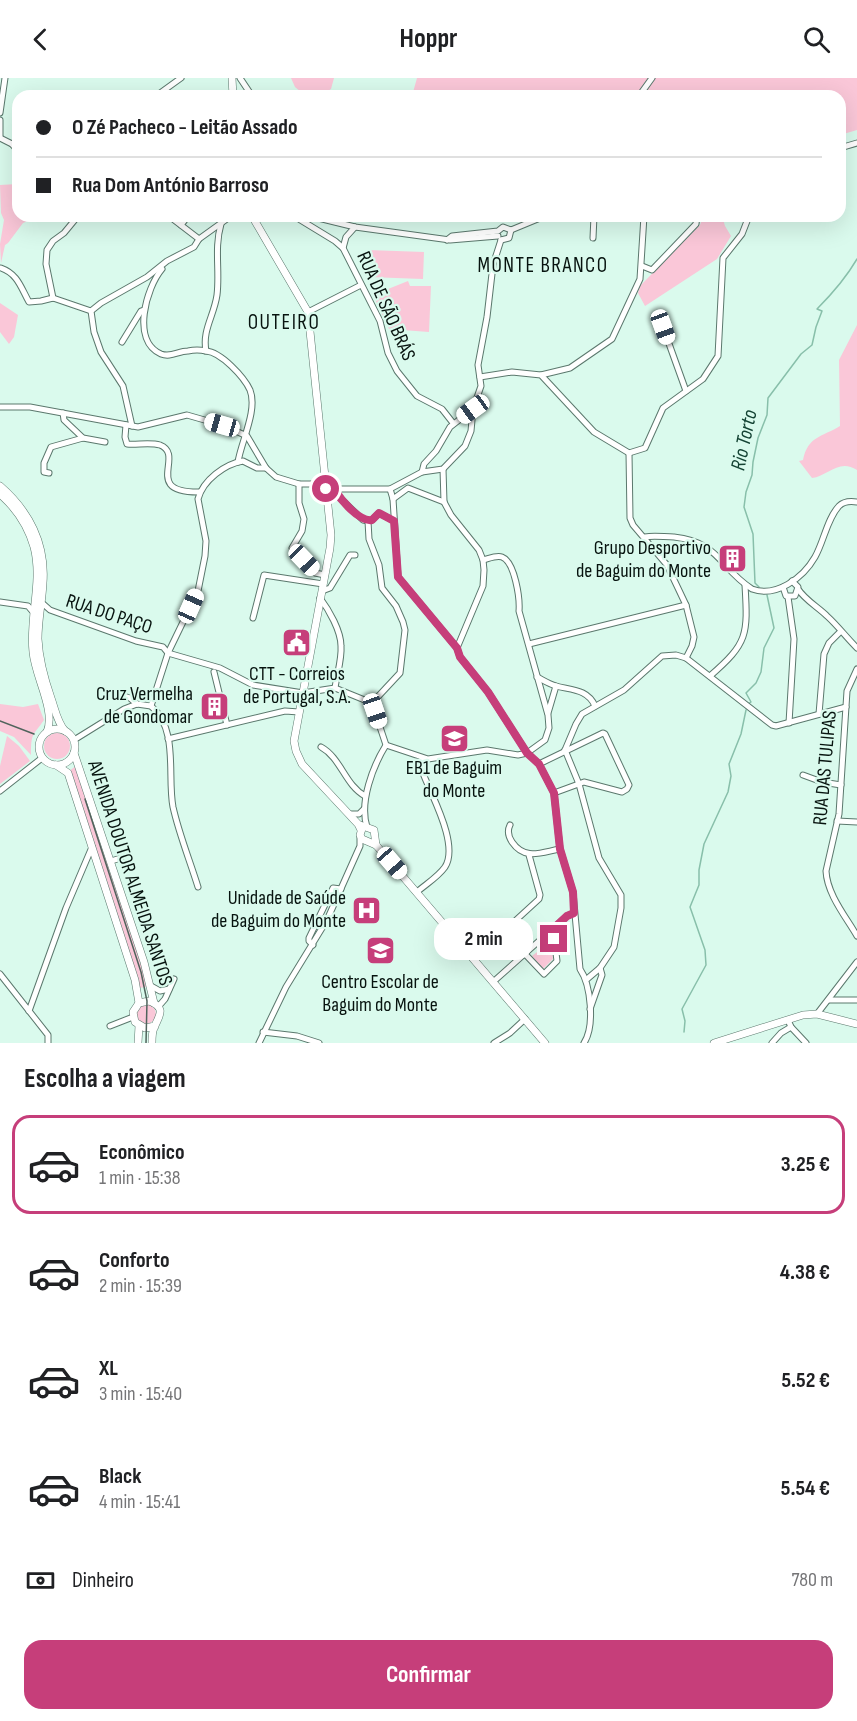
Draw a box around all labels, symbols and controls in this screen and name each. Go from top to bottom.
icon: back [24,23,57,56]
text: Hoppr [400,23,457,55]
icon: search [800,23,833,56]
text: O Zé Pacheco - Leitão Assado [72,114,298,141]
text: Rua Dom António Barroso [72,172,269,199]
street label: RUA DE SÃO BRÁS [351,248,421,364]
district label: MONTE BRANCO [477,253,609,278]
car [648,307,678,347]
district label: OUTEIRO [248,310,320,335]
car [453,391,493,427]
water label: Rio Torto [725,407,763,473]
car [202,411,242,439]
route start [312,475,339,502]
place label: Grupo Desportivo de Baguim do Monte [576,536,711,583]
car [285,541,323,579]
building icon: Grupo Desportivo de Baguim do Monte [716,543,748,575]
car [175,586,207,626]
street label: RUA DO PAÇO [63,589,155,639]
public building icon: CTT - Correios de Portugal, S.A. [281,627,313,659]
place label: CTT - Correios de Portugal, S.A. [243,662,351,709]
place label: Cruz Vermelha de Gondomar [96,682,193,729]
building icon: Cruz Vermelha de Gondomar [198,690,230,722]
car [361,691,389,731]
street label: RUA DAS TULIPAS [808,710,842,826]
school or university icon: EB1 de Baguim do Monte [438,722,470,754]
street label: AVENIDA DOUTOR ALMEIDA SANTOS [82,756,178,989]
place label: EB1 de Baguim do Monte [406,756,502,803]
car [373,844,411,882]
place label: Unidade de Saúde de Baguim do Monte [211,886,346,933]
hospital icon: Unidade de Saúde de Baguim do Monte [351,894,383,926]
callout: 2 min [434,918,533,960]
route end [540,925,567,952]
text: 2 min [464,927,503,951]
school or university icon: Centro Escolar de Baguim do Monte [364,935,396,967]
place label: Centro Escolar de Baguim do Monte [321,970,439,1017]
text: Escolha a viagem [24,1063,186,1095]
icon: car [27,1138,81,1192]
text: Econômico [99,1139,185,1166]
text: 3.25 € [781,1151,830,1178]
text: 1 min · 15:38 [99,1166,181,1190]
icon: car [27,1246,81,1300]
text: Conforto [99,1247,170,1274]
text: 4.38 € [780,1259,830,1286]
text: 2 min · 15:39 [99,1274,182,1298]
icon: car [27,1354,81,1408]
text: XL [99,1355,118,1382]
text: 5.52 € [781,1367,830,1394]
text: 3 min · 15:40 [99,1382,182,1406]
icon: car [27,1462,81,1516]
text: Black [99,1463,141,1490]
text: 5.54 € [781,1475,830,1502]
text: 4 min · 15:41 [99,1490,180,1514]
icon: cash [24,1564,57,1597]
text: Dinheiro [72,1567,134,1594]
text: 780 m [791,1568,833,1592]
button: Confirmar [24,1640,833,1709]

